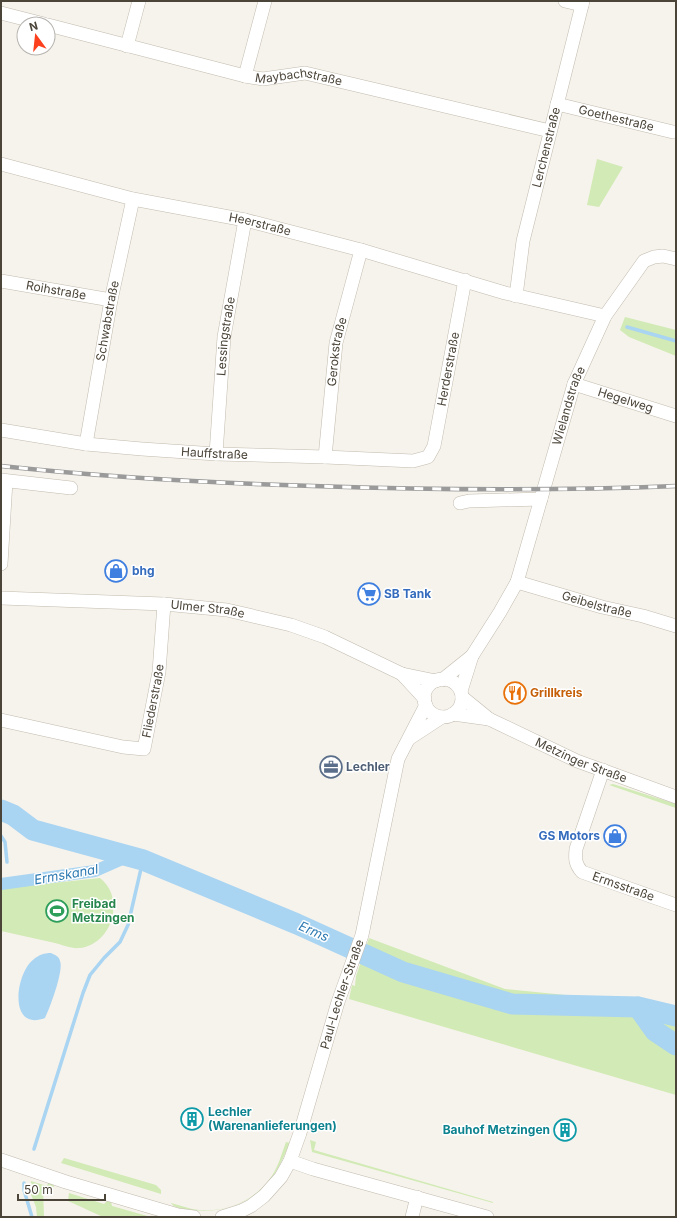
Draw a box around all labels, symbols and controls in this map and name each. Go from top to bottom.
north arrow [16,16,56,56]
text: N [28,18,39,34]
street label: Maybachstraße [254,65,344,89]
street label: Goethestraße [577,101,656,134]
street label: Lerchenstraße [529,106,563,189]
street label: Heerstraße [228,209,293,239]
street label: Roihstraße [25,277,87,303]
street label: Schwabstraße [93,279,122,362]
street label: Lessingstraße [213,296,238,377]
street label: Gerokstraße [324,315,350,387]
street label: Herderstraße [434,331,462,407]
street label: Wielandstraße [549,364,588,447]
street label: Hegelweg [596,384,655,415]
street label: Hauffstraße [181,444,248,462]
shop icon: bhg [103,558,129,584]
place label: bhg [132,563,155,578]
supermarket icon: SB Tank [356,581,382,607]
place label: SB Tank [384,586,431,601]
street label: Geibelstraße [560,588,633,620]
street label: Ulmer Straße [170,597,246,621]
street label: Fliederstraße [138,664,167,739]
restaurant icon: Grillkreis [502,680,528,706]
place label: Grillkreis [530,685,583,700]
street label: Metzinger Straße [533,734,629,786]
office icon: Lechler [318,754,344,780]
place label: Lechler [346,759,390,774]
shop icon: GS Motors [602,823,628,849]
place label: GS Motors [539,828,600,843]
water label: Ermskanal [33,860,100,888]
street label: Ermsstraße [590,868,657,904]
place label: Freibad Metzingen [72,896,135,925]
sports icon: Freibad Metzingen [44,898,70,924]
water label: Erms [297,917,332,945]
street label: Paul-Lechler-Straße [317,937,367,1051]
place label: Lechler (Warenanlieferungen) [208,1104,337,1133]
building icon: Lechler (Warenanlieferungen) [179,1106,205,1132]
building icon: Bauhof Metzingen [552,1117,578,1143]
place label: Bauhof Metzingen [443,1122,550,1137]
scale bar [18,1176,105,1202]
text: 50 m [24,1182,53,1197]

